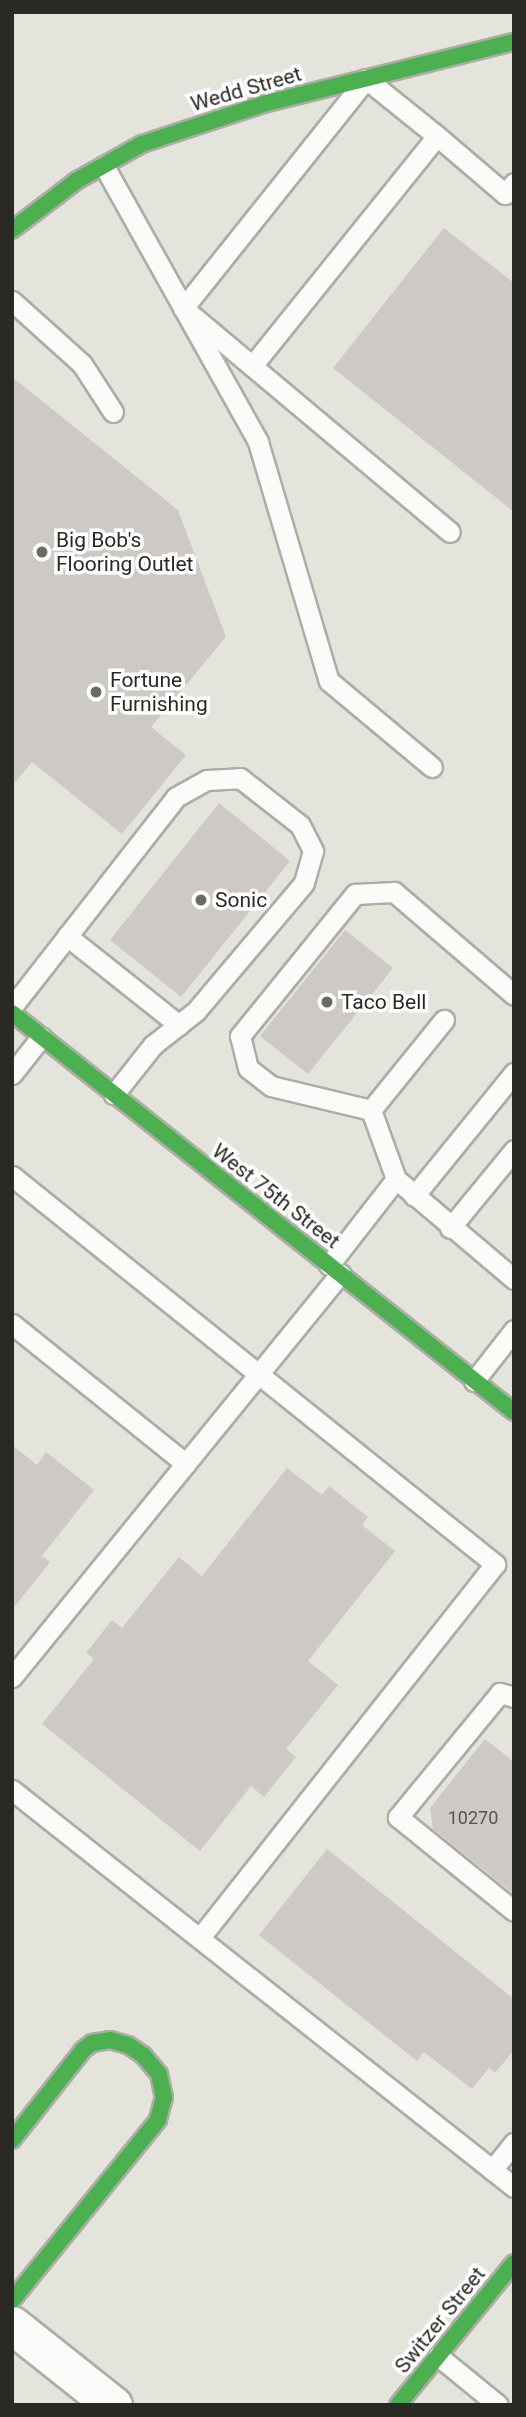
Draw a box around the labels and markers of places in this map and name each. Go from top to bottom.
place label: Big Bob's Flooring Outlet [56,527,193,577]
marker: Big Bob's Flooring Outlet [34,544,50,560]
place label: Fortune Furnishing [110,667,208,717]
marker: Fortune Furnishing [88,684,104,700]
place label: Sonic [215,887,267,913]
marker: Sonic [193,892,209,908]
place label: Taco Bell [341,989,426,1015]
marker: Taco Bell [319,994,335,1010]

